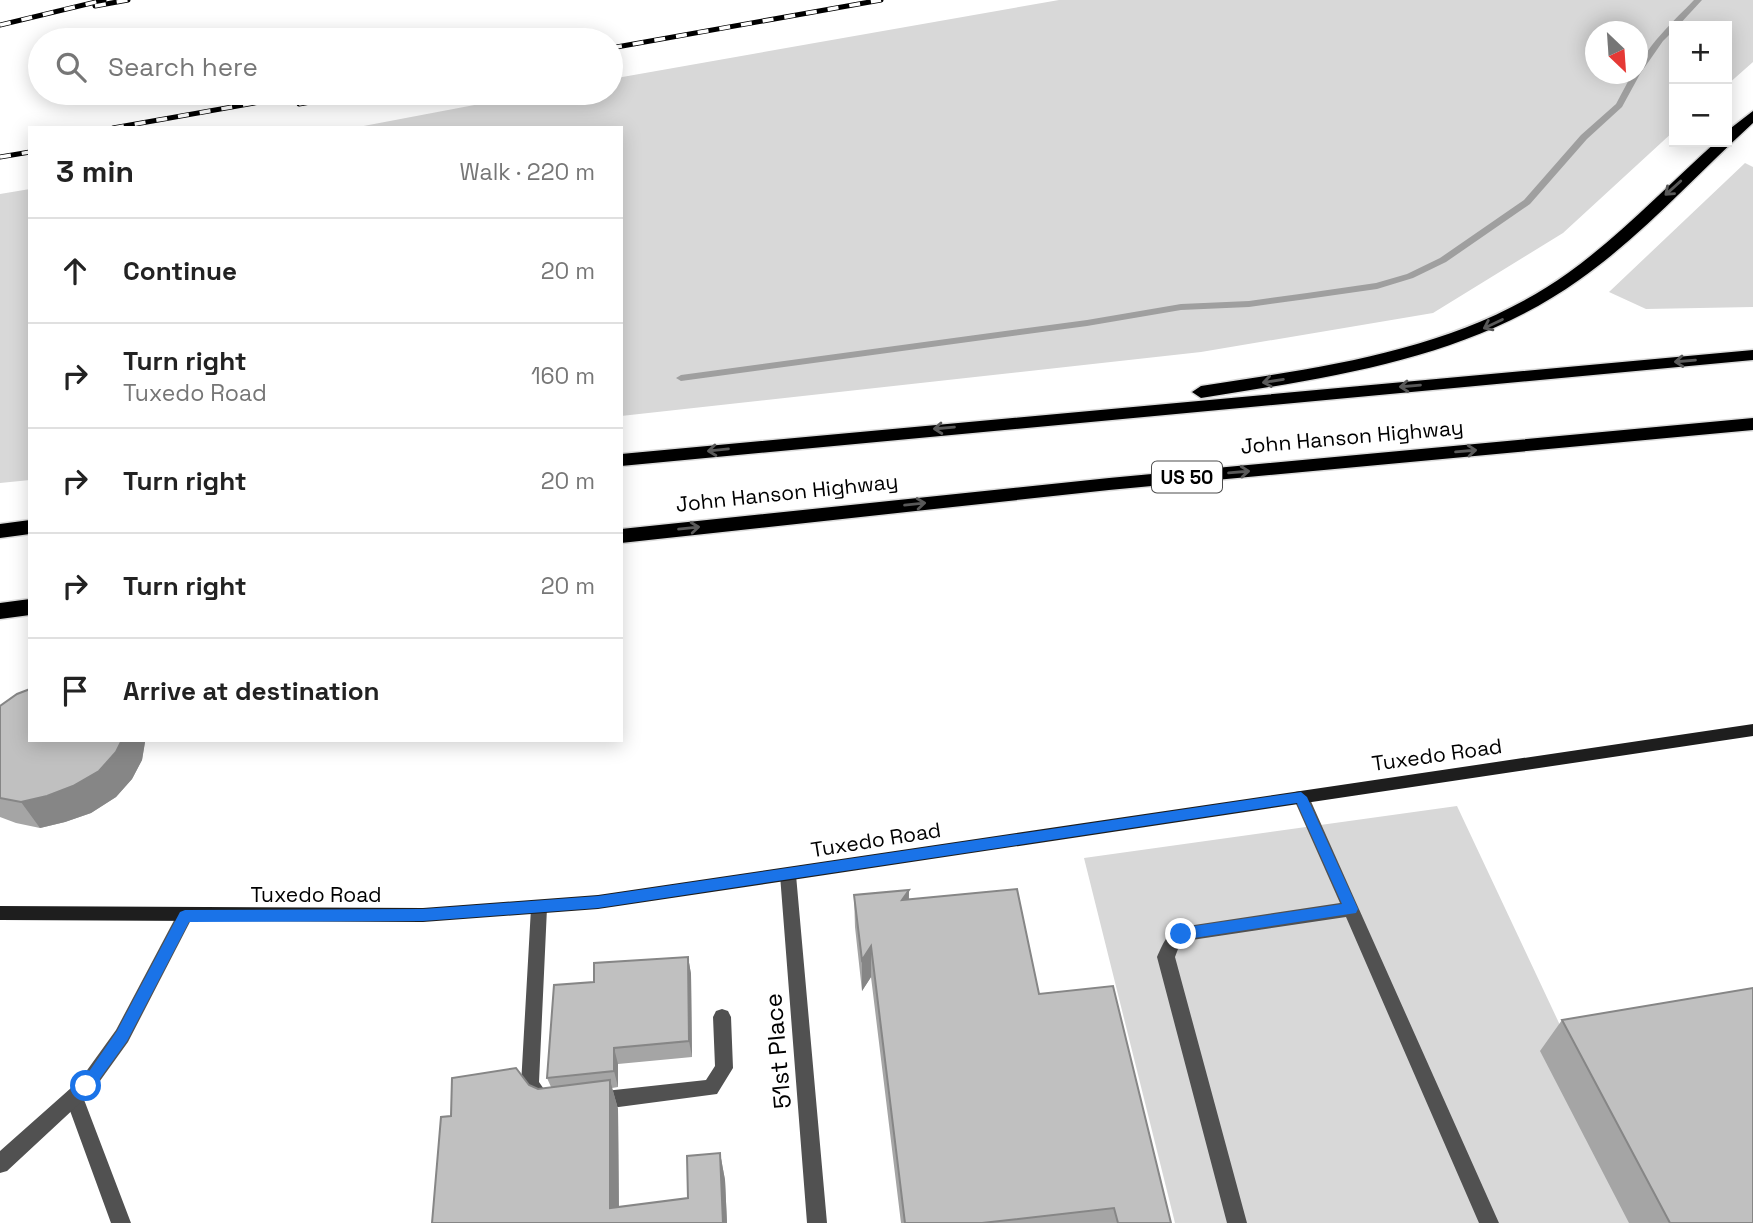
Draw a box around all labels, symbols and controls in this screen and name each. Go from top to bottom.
north arrow [1585,21,1648,84]
map controls [1669,21,1732,147]
button: + [1669,21,1732,84]
search box [28,28,623,105]
icon: search [52,48,90,86]
text: Search here [108,50,258,84]
button: − [1669,84,1732,147]
text: 3 min [56,152,134,191]
text: Walk · 220 m [460,157,595,187]
one-way arrow [1665,179,1682,196]
icon: ahead [56,252,94,290]
text: Continue [123,254,237,288]
text: 20 m [541,256,595,286]
one-way arrow [1483,318,1504,331]
text: Turn right [123,344,247,378]
one-way arrow [1674,355,1697,368]
icon: right [56,357,94,395]
text: 160 m [531,361,595,391]
one-way arrow [1262,374,1285,387]
text: Tuxedo Road [123,378,267,408]
one-way arrow [1399,380,1421,393]
street label: John Hanson Highway [1239,413,1464,460]
one-way arrow [933,422,956,435]
one-way arrow [707,444,729,457]
one-way arrow [1454,444,1477,457]
icon: right [56,462,94,500]
road number: US 50 [1152,462,1222,492]
text: Turn right [123,464,247,498]
one-way arrow [1227,465,1250,478]
text: 20 m [541,466,595,496]
street label: John Hanson Highway [674,467,900,518]
one-way arrow [904,497,926,510]
one-way arrow [677,521,700,534]
icon: right [56,567,94,605]
text: Turn right [123,569,247,603]
text: 20 m [541,571,595,601]
icon: arrive [56,672,94,710]
text: Arrive at destination [123,674,380,708]
street label: Tuxedo Road [1370,732,1504,777]
street label: Tuxedo Road [809,816,943,863]
street label: Tuxedo Road [250,881,382,908]
route end [1165,918,1196,949]
street label: 51st Place [757,992,798,1110]
route start [70,1070,101,1101]

